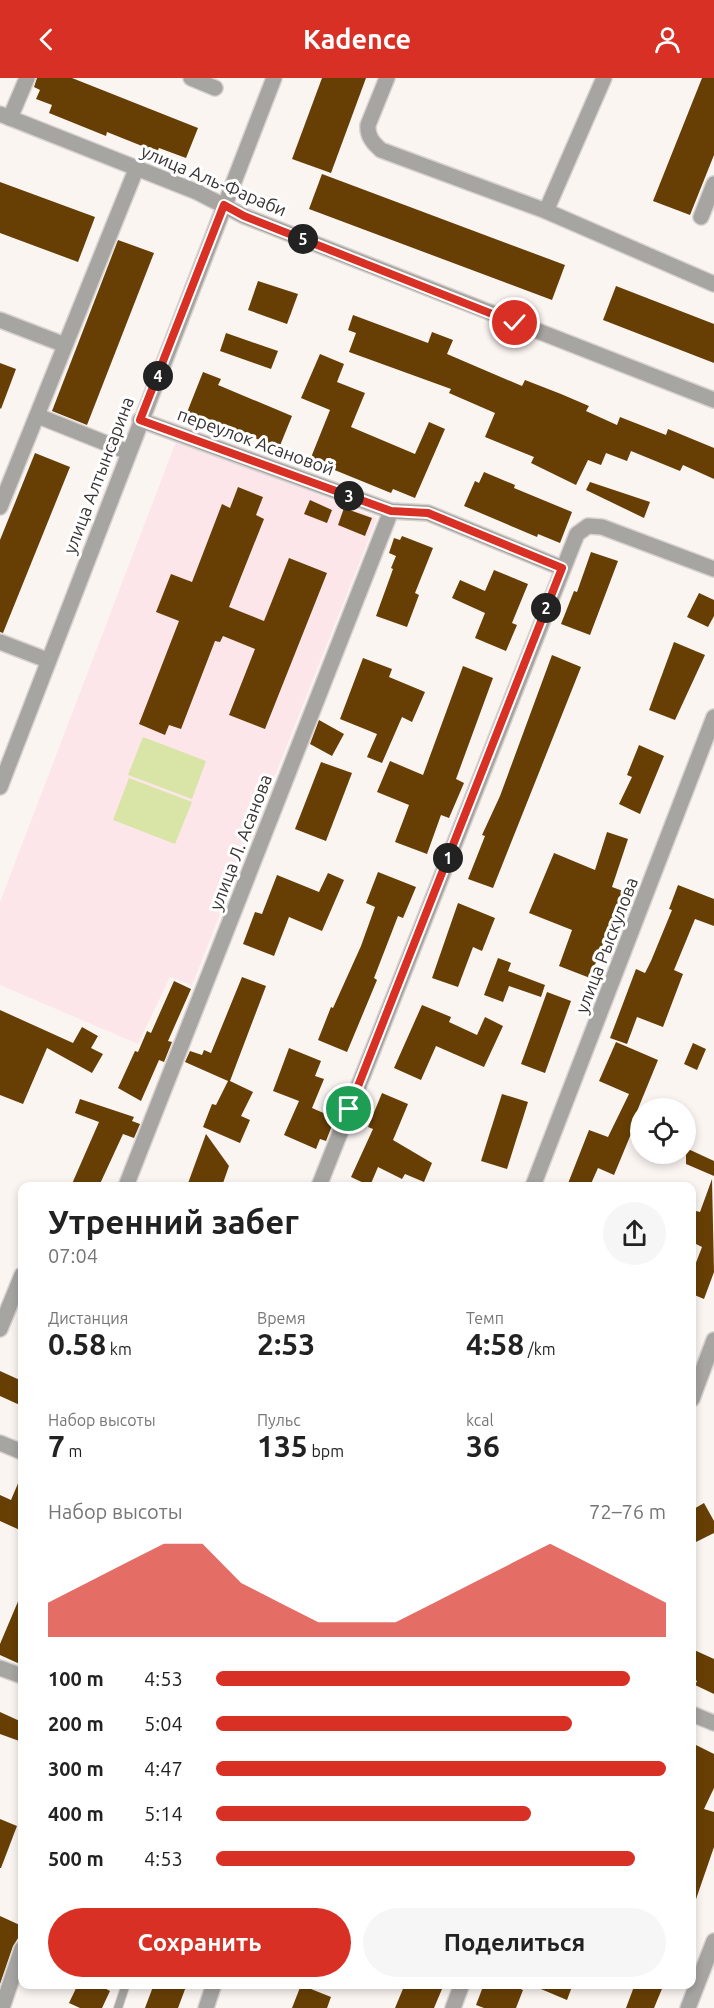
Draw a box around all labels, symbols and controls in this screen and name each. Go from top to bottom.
icon: back [30,23,63,56]
icon: person [651,23,684,56]
text: Kadence [303,24,411,54]
street label: улица Аль-Фараби [138,140,290,220]
pin: 5 [288,224,318,254]
text: 5 [298,230,308,248]
pin [489,297,540,348]
icon: check [498,306,531,339]
pin: 4 [143,361,173,391]
text: 4 [153,367,163,385]
street label: улица Алтынсарина [59,394,137,556]
street label: переулок Асановой [175,403,337,479]
pin: 3 [334,481,364,511]
text: 3 [344,487,354,505]
pin: 2 [531,593,561,623]
text: 2 [541,599,551,617]
street label: улица Л. Асанова [205,771,275,913]
pin: 1 [433,843,463,873]
text: 1 [443,849,453,867]
street label: улица Рыскулова [571,874,641,1016]
pin [323,1083,374,1134]
icon: arrive [332,1092,365,1125]
map controls [630,1098,696,1164]
button: locate [630,1098,696,1164]
button: share [603,1202,666,1265]
text: Утренний забег [48,1203,299,1240]
text: 07:04 [48,1244,98,1267]
text: Дистанция [48,1309,128,1327]
text: Время [257,1309,306,1327]
text: Темп [466,1309,504,1327]
text: 0.58 [48,1327,106,1361]
text: 2:53 [257,1327,315,1361]
text: 4:58 [466,1327,524,1361]
text: km [106,1340,132,1358]
text: /km [524,1340,556,1358]
text: Набор высоты [48,1411,156,1429]
text: Пульс [257,1411,301,1429]
text: kcal [466,1411,494,1429]
text: 7 [48,1429,65,1463]
text: 135 [257,1429,308,1463]
text: 36 [466,1429,500,1463]
text: m [65,1442,82,1460]
text: bpm [308,1442,344,1460]
text: Набор высоты [48,1500,183,1523]
text: 72–76 m [589,1500,666,1523]
text: 100 m [48,1667,104,1690]
text: 4:53 [144,1667,183,1690]
text: 200 m [48,1712,104,1735]
text: 5:04 [144,1712,183,1735]
text: 300 m [48,1757,104,1780]
text: 4:47 [144,1757,183,1780]
text: 400 m [48,1802,104,1825]
text: 5:14 [144,1802,183,1825]
text: 500 m [48,1847,104,1870]
text: 4:53 [144,1847,183,1870]
button: Сохранить [48,1908,351,1977]
button: Поделиться [363,1908,666,1977]

